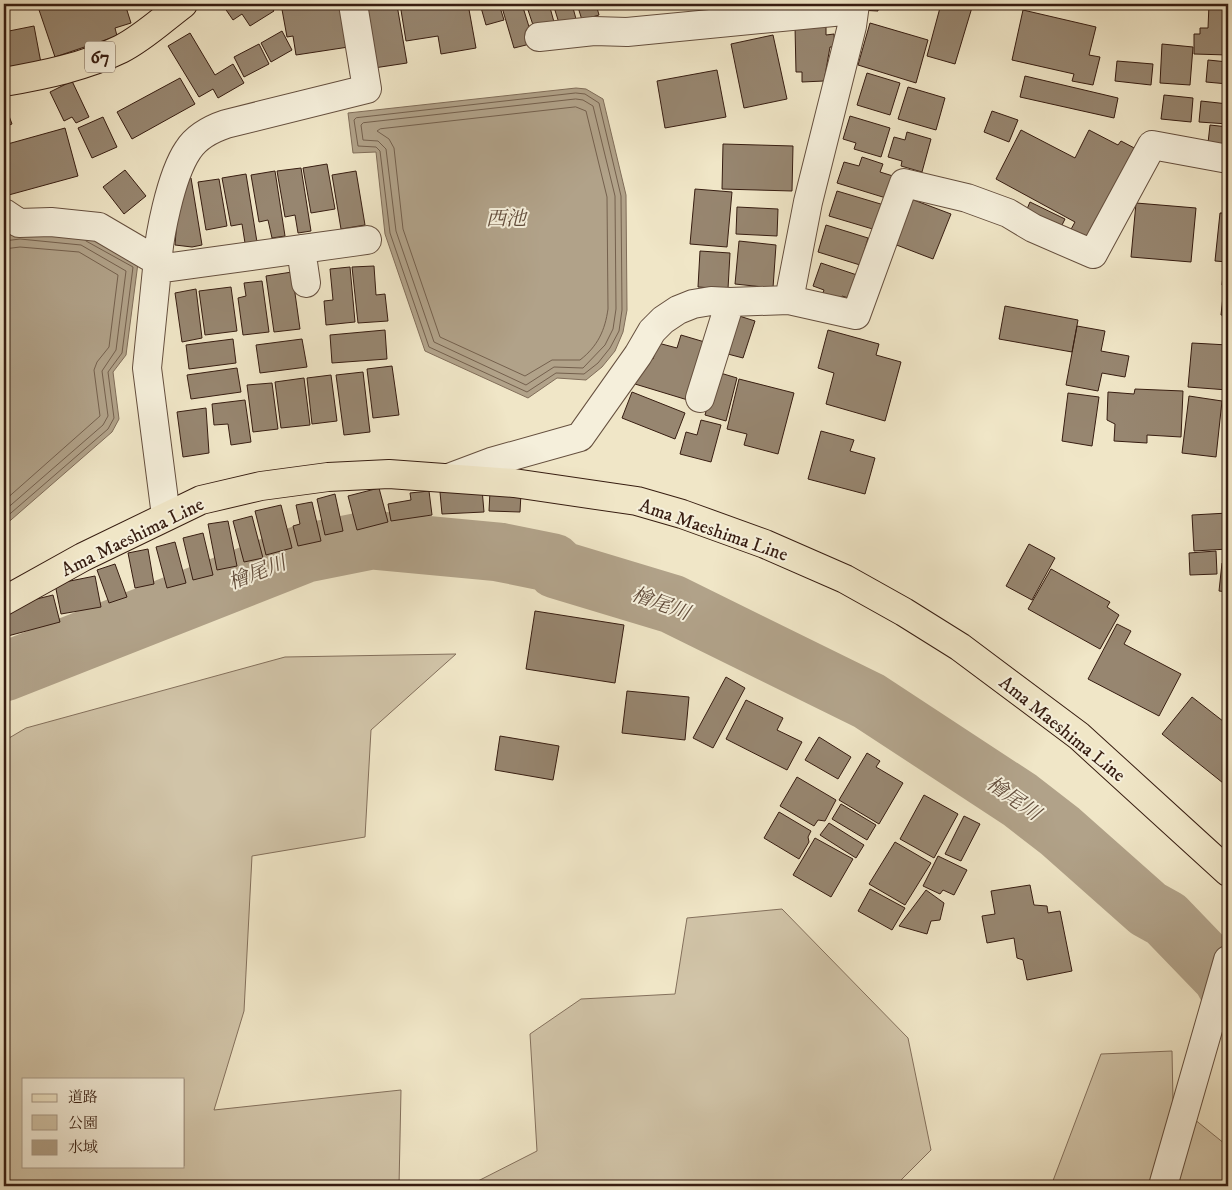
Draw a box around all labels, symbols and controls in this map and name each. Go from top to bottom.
road number: 67 [85,42,115,72]
water label: 西池 [486,207,528,232]
street label: Ama Maeshima Line [58,493,208,582]
street label: Ama Maeshima Line [636,494,791,567]
water label: 檜尾川 [225,550,292,596]
water label: 檜尾川 [628,582,695,627]
street label: Ama Maeshima Line [994,671,1130,787]
water label: 檜尾川 [981,772,1047,828]
legend [22,1078,185,1168]
text: 道路 [68,1088,98,1107]
text: 公園 [68,1114,98,1133]
text: 水域 [68,1138,98,1157]

